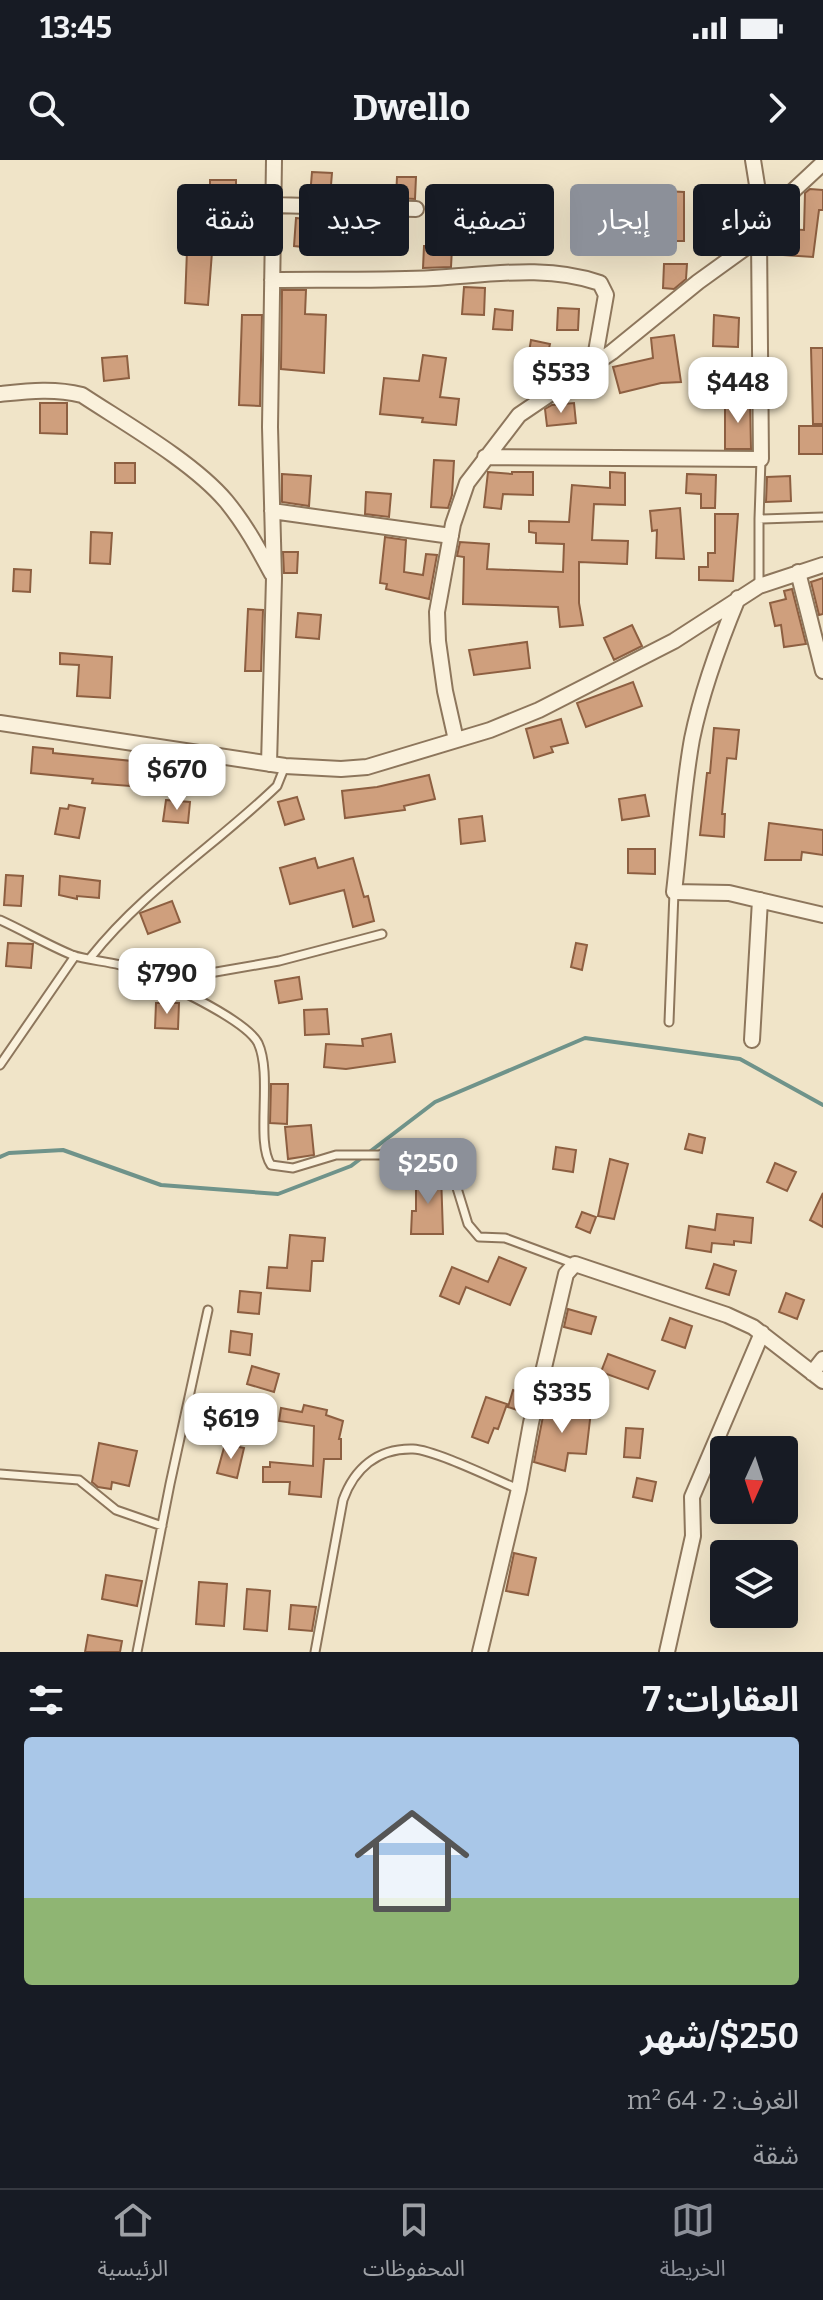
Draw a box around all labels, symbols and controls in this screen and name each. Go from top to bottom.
text: 13:45 [40,10,112,46]
icon: search [24,86,68,130]
text: Dwello [353,86,470,130]
icon: forward [755,86,799,130]
chip: شقة [177,184,283,256]
chip: جديد [299,184,409,256]
chip: تصفية [425,184,554,256]
chip: إيجار [570,184,677,256]
chip: شراء [693,184,800,256]
pin: $533 [514,347,608,415]
text: $533 [532,357,590,388]
pin: $448 [691,357,785,425]
text: $448 [706,367,770,398]
pin: $670 [130,744,224,812]
text: $670 [147,754,207,785]
pin: $790 [120,948,214,1016]
text: $790 [136,958,198,989]
pin: $250 [381,1138,475,1206]
text: $250 [397,1148,459,1179]
pin: $335 [515,1367,609,1435]
text: $335 [532,1377,592,1408]
pin: $619 [184,1393,278,1461]
text: $619 [202,1403,260,1434]
north arrow [710,1436,798,1524]
map controls [710,1436,798,1628]
button: layers [710,1540,798,1628]
icon: filters [24,1678,68,1722]
text: العقارات: 7 [643,1679,799,1720]
icon: home [340,1789,484,1933]
text: $250/شهر [640,2016,799,2057]
text: الغرف: 2 · 64 m² [627,2085,799,2116]
text: شقة [753,2140,799,2171]
tab: الرئيسية [97,2198,168,2292]
tab: المحفوظات [363,2198,465,2292]
tab: الخريطة [660,2198,726,2292]

